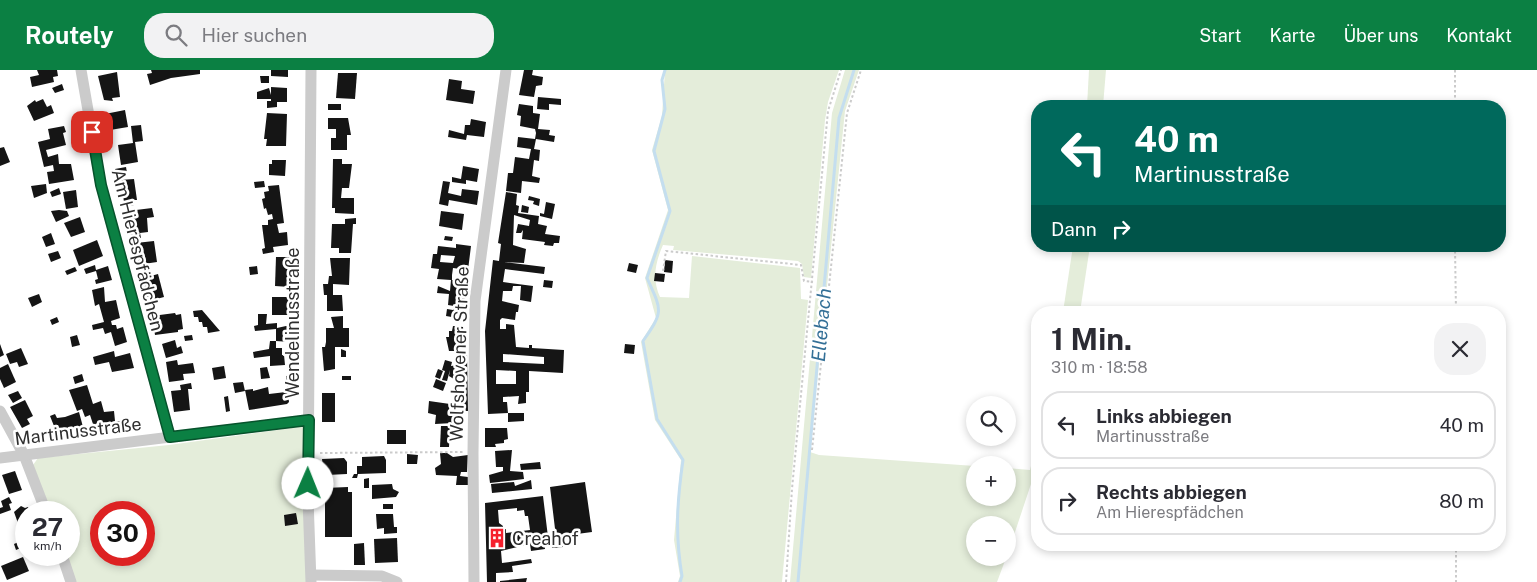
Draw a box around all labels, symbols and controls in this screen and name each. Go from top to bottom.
search box [144,13,494,58]
text: Routely [25,21,114,49]
icon: search [162,21,190,49]
text: Hier suchen [202,24,307,46]
text: Start [1199,25,1242,46]
text: Karte [1270,25,1315,46]
text: Über uns [1343,25,1418,46]
text: Kontakt [1446,25,1512,46]
pin [71,111,113,153]
icon: arrive [78,118,106,146]
text: 40 m [1134,119,1219,160]
icon: left [1051,120,1116,185]
text: Martinusstraße [1134,161,1290,187]
street label: Am Hierespfädchen [108,167,168,333]
icon: right [1107,215,1135,243]
text: Dann [1051,218,1097,240]
street label: Wendelinusstraße [282,247,303,399]
street label: Wolfshovener Straße [445,266,473,442]
water label: Ellebach [807,287,835,363]
text: 1 Min. [1051,321,1132,357]
button: close [1434,323,1486,375]
text: 310 m · 18:58 [1051,358,1148,377]
map controls [966,396,1016,566]
button: search [966,396,1016,446]
text: Links abbiegen [1096,405,1232,427]
icon: left [1053,411,1081,439]
street label: Martinusstraße [13,413,143,449]
text: 40 m [1439,414,1484,436]
text: Martinusstraße [1096,427,1209,446]
button: + [966,456,1016,506]
position arrow [281,457,333,509]
text: Rechts abbiegen [1096,481,1247,503]
icon: right [1053,487,1081,515]
text: 80 m [1439,490,1484,512]
speed limit sign: 30 [90,501,155,566]
text: Am Hierespfädchen [1096,503,1244,522]
text: 27 [32,512,63,542]
button: − [966,516,1016,566]
building icon: Creahof [486,527,508,549]
place label: Creahof [512,528,579,549]
text: km/h [33,539,62,553]

